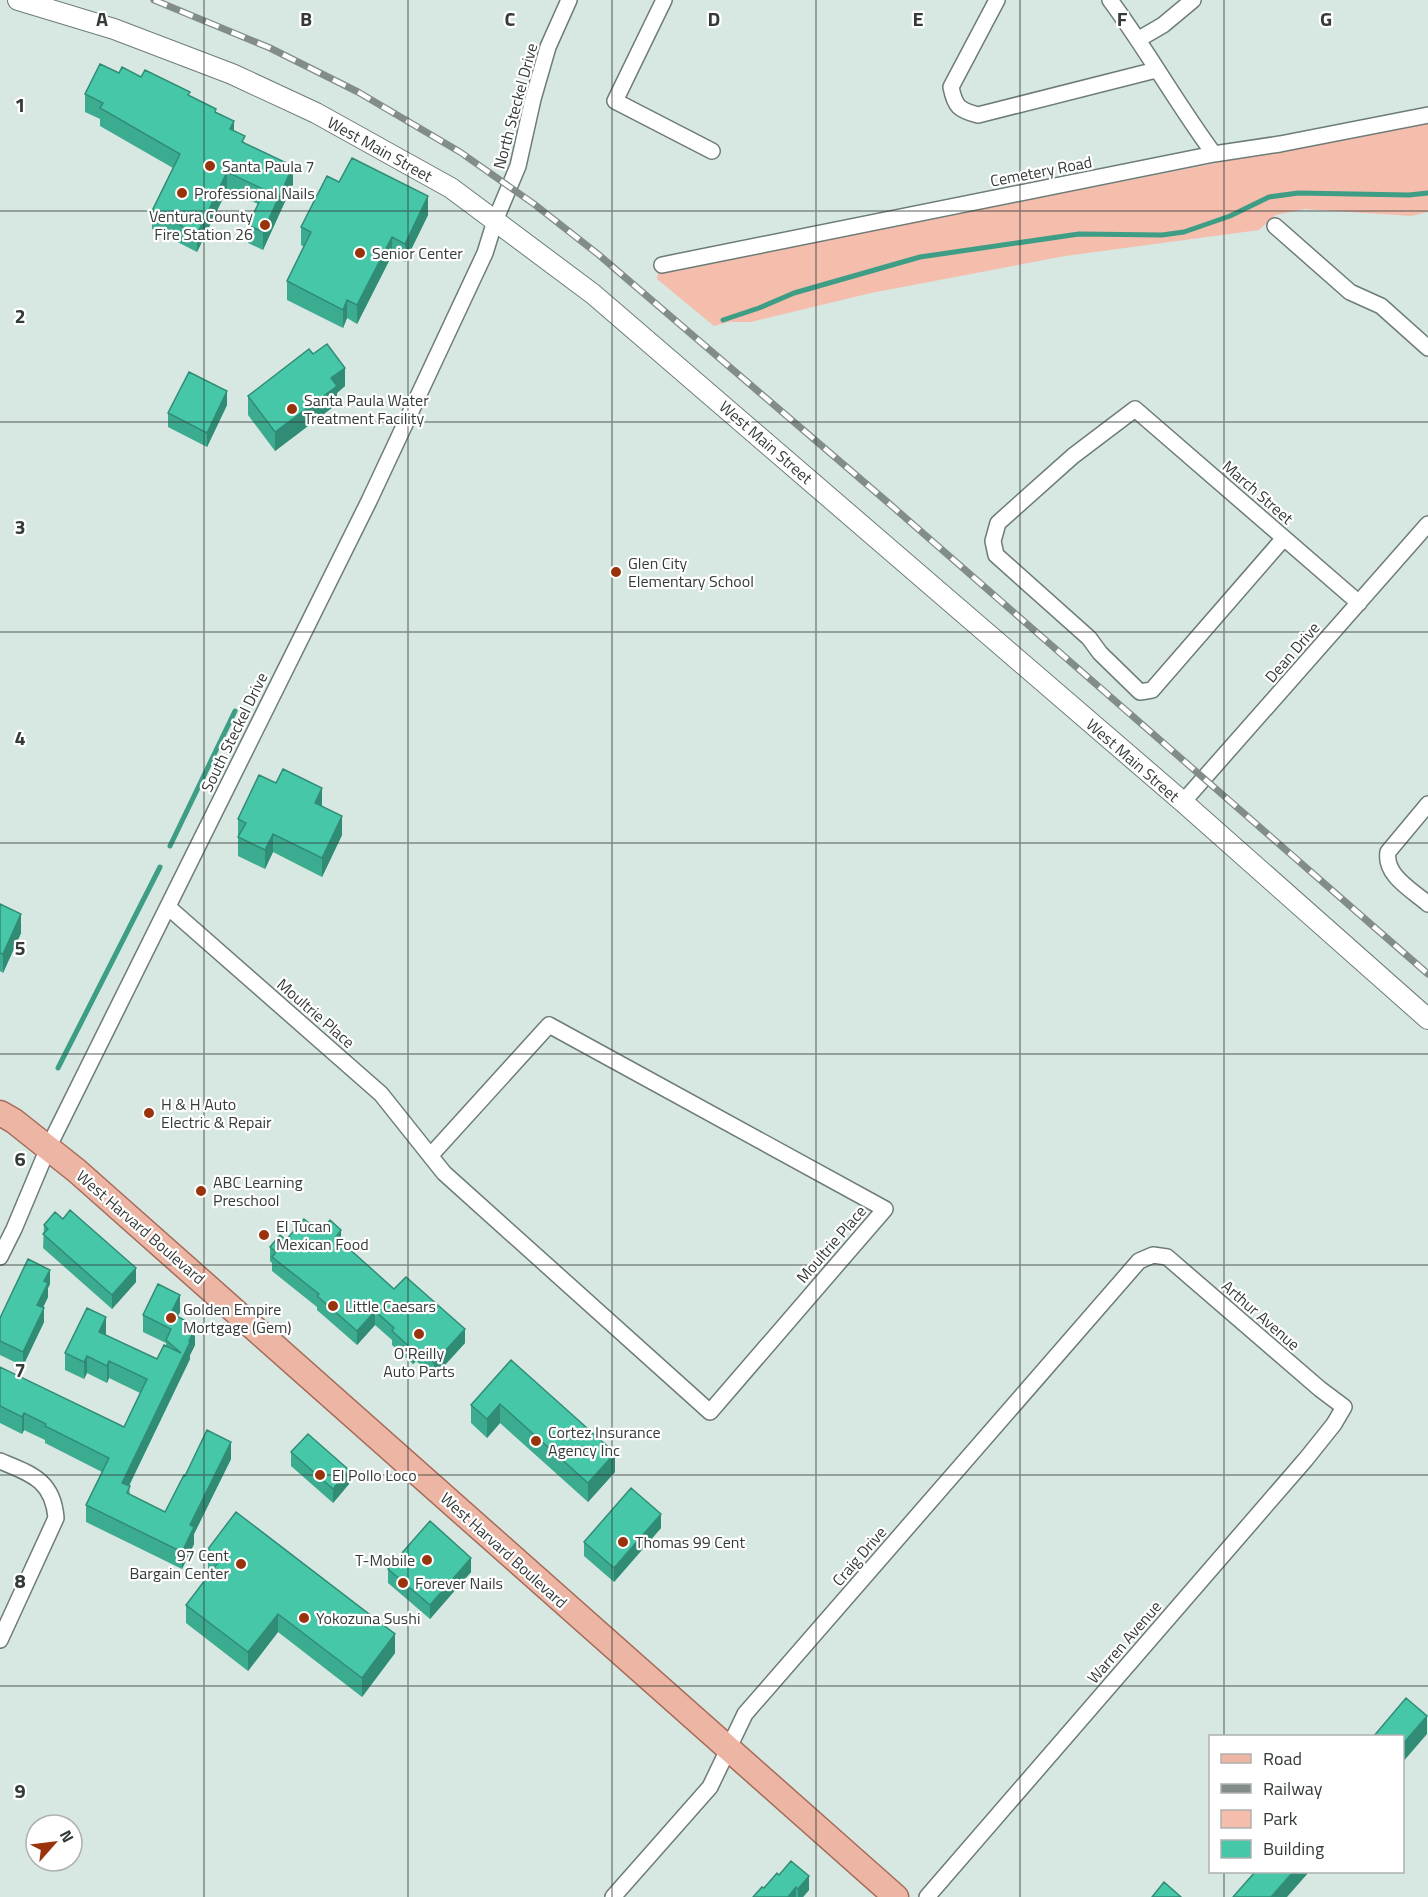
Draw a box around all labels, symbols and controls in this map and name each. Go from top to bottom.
text: A [96,3,108,34]
text: B [300,3,312,34]
text: C [505,3,516,34]
text: D [708,3,720,34]
text: E [912,3,924,34]
text: F [1117,3,1128,34]
text: G [1320,3,1332,34]
street label: North Steckel Drive [487,40,543,172]
text: 1 [14,89,26,120]
street label: West Main Street [323,110,437,188]
street label: Cemetery Road [988,149,1094,193]
place label: Santa Paula 7 [222,154,315,178]
marker: Santa Paula 7 [203,159,217,173]
place label: Professional Nails [194,181,315,205]
marker: Professional Nails [175,186,189,200]
place label: Ventura County Fire Station 26 [149,204,253,246]
marker: Ventura County Fire Station 26 [258,218,272,232]
place label: Senior Center [372,241,463,265]
marker: Senior Center [353,246,367,260]
text: 2 [14,300,26,331]
place label: Santa Paula Water Treatment Facility [304,388,429,430]
street label: West Main Street [714,395,818,490]
marker: Santa Paula Water Treatment Facility [285,402,299,416]
street label: March Street [1217,454,1299,530]
text: 3 [14,511,26,542]
place label: Glen City Elementary School [628,551,754,593]
marker: Glen City Elementary School [609,565,623,579]
street label: Dean Drive [1259,616,1325,688]
street label: South Steckel Drive [195,668,273,796]
street label: West Main Street [1081,713,1185,808]
text: 4 [14,722,26,753]
text: 5 [14,932,26,963]
street label: Moultrie Place [272,972,360,1054]
place label: H & H Auto Electric & Repair [161,1092,272,1134]
marker: H & H Auto Electric & Repair [142,1106,156,1120]
text: 6 [14,1143,26,1174]
street label: West Harvard Boulevard [71,1164,211,1290]
place label: ABC Learning Preschool [213,1170,303,1212]
marker: ABC Learning Preschool [194,1184,208,1198]
street label: Moultrie Place [790,1200,872,1288]
place label: El Tucan Mexican Food [276,1214,369,1256]
marker: El Tucan Mexican Food [257,1228,271,1242]
street label: Arthur Avenue [1217,1274,1305,1356]
place label: Little Caesars [345,1294,436,1318]
place label: Golden Empire Mortgage (Gem) [183,1297,292,1339]
marker: Little Caesars [326,1299,340,1313]
marker: Golden Empire Mortgage (Gem) [164,1311,178,1325]
marker: O'Reilly Auto Parts [412,1327,426,1341]
place label: O'Reilly Auto Parts [383,1341,455,1383]
text: 7 [14,1354,26,1385]
place label: Cortez Insurance Agency Inc [548,1420,661,1462]
marker: Cortez Insurance Agency Inc [529,1434,543,1448]
place label: El Pollo Loco [332,1463,417,1487]
marker: El Pollo Loco [313,1468,327,1482]
street label: West Harvard Boulevard [435,1486,573,1614]
street label: Craig Drive [826,1521,892,1591]
place label: Thomas 99 Cent [635,1530,745,1554]
marker: Thomas 99 Cent [616,1535,630,1549]
place label: 97 Cent Bargain Center [129,1543,229,1585]
place label: T-Mobile [355,1548,415,1572]
marker: T-Mobile [420,1553,434,1567]
marker: 97 Cent Bargain Center [234,1557,248,1571]
text: 8 [14,1565,26,1596]
place label: Forever Nails [415,1571,503,1595]
marker: Forever Nails [396,1576,410,1590]
street label: Warren Avenue [1081,1595,1167,1689]
place label: Yokozuna Sushi [316,1606,420,1630]
marker: Yokozuna Sushi [297,1611,311,1625]
legend [1209,1735,1404,1873]
text: Road [1263,1745,1302,1772]
text: 9 [14,1775,26,1806]
text: Railway [1263,1775,1323,1802]
text: Park [1263,1805,1298,1832]
north arrow [24,1813,84,1873]
text: N [54,1825,80,1846]
text: Building [1263,1835,1324,1862]

